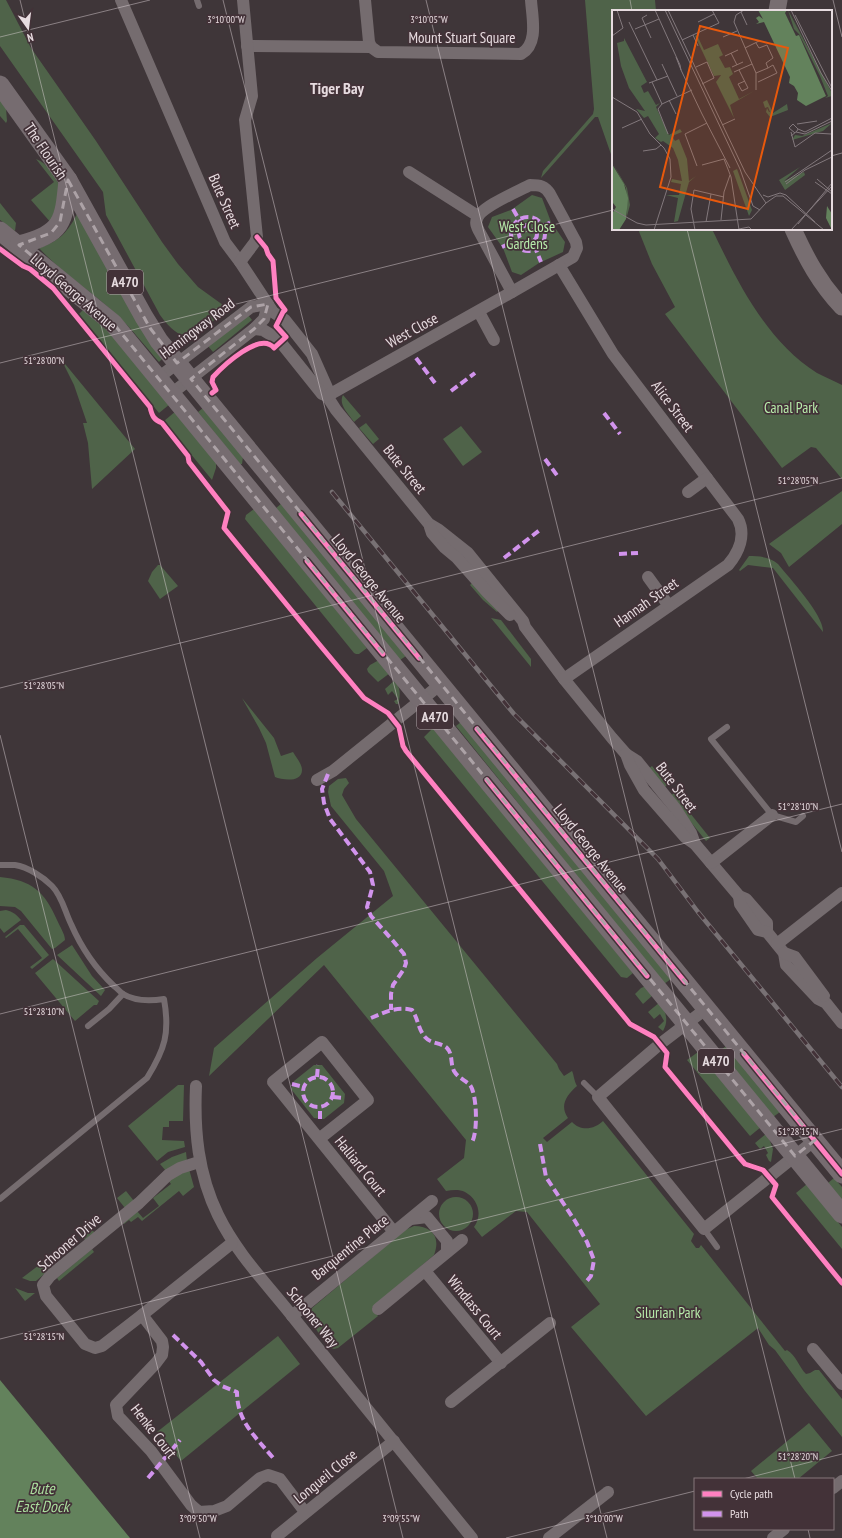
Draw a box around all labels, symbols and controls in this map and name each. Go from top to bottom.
north arrow [8,8,48,48]
inset map [612,10,832,230]
text: 3°10'00"W [207,13,245,26]
text: 3°10'05"W [410,13,448,26]
street label: Mount Stuart Square [409,28,515,47]
text: N [26,30,35,45]
district label: Tiger Bay [310,78,365,98]
street label: The Flourish [20,119,72,183]
street label: Bute Street [205,171,245,231]
park label: West Close Gardens [499,217,555,253]
street label: Lloyd George Avenue [27,249,121,335]
road number: A470 [107,270,143,294]
street label: Hemingway Road [156,294,238,362]
street label: West Close [383,308,441,352]
text: 51°28'00"N [24,354,64,367]
street label: Alice Street [648,377,698,435]
park label: Canal Park [764,398,818,417]
street label: Bute Street [379,440,431,498]
text: 51°28'05"N [778,474,818,487]
street label: Lloyd George Avenue [327,530,411,626]
street label: Hannah Street [610,573,682,631]
text: 51°28'05"N [24,679,64,692]
road number: A470 [417,705,453,729]
street label: Bute Street [652,758,702,816]
street label: Lloyd George Avenue [549,800,633,896]
text: 51°28'10"N [778,800,818,813]
text: 51°28'10"N [24,1005,64,1018]
road number: A470 [698,1049,734,1073]
text: 51°28'15"N [778,1125,818,1138]
street label: Halliard Court [331,1132,391,1200]
street label: Schooner Drive [33,1209,105,1275]
street label: Barquentine Place [308,1210,392,1284]
street label: Windlass Court [443,1271,507,1343]
street label: Schooner Way [283,1283,343,1351]
park label: Silurian Park [635,1303,701,1322]
text: 51°28'15"N [24,1330,64,1343]
street label: Henke Court [127,1400,181,1462]
street label: Longueil Close [290,1445,360,1507]
text: 51°28'20"N [778,1450,818,1463]
water label: Bute East Dock [15,1478,71,1516]
legend [694,1478,834,1530]
text: Cycle path [730,1486,773,1501]
text: Path [730,1506,748,1521]
text: 3°09'50"W [179,1512,217,1525]
text: 3°09'55"W [382,1512,420,1525]
text: 3°10'00"W [585,1512,623,1525]

